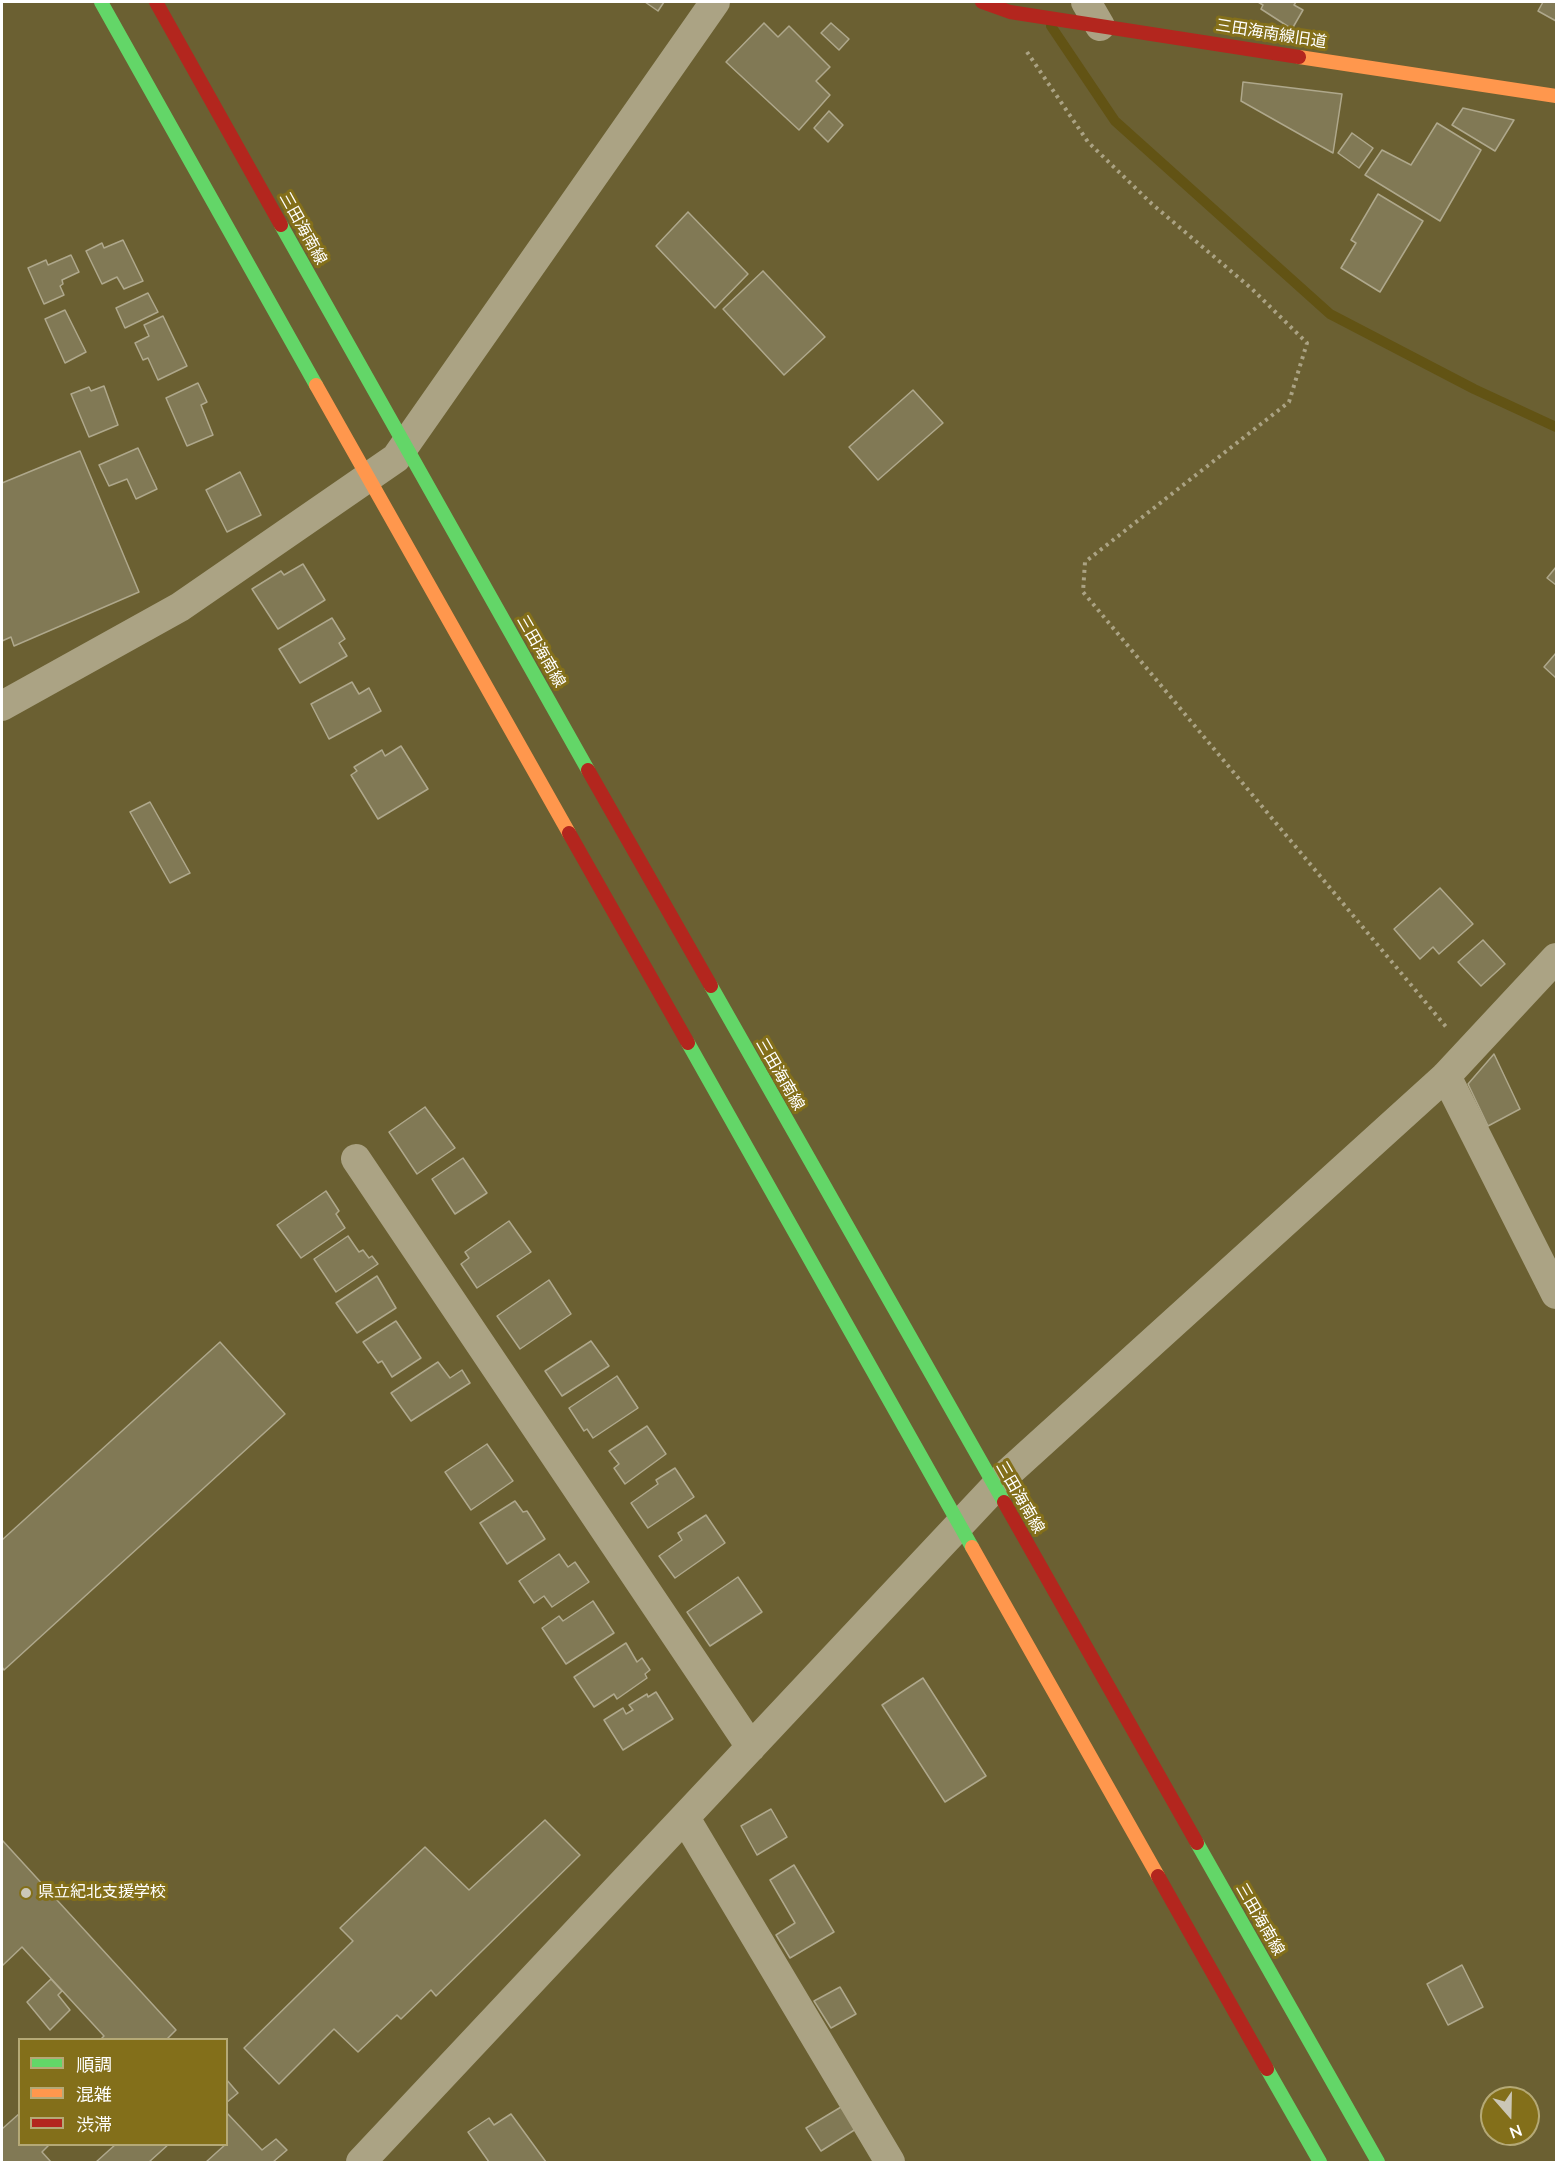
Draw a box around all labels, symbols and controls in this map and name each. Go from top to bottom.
street label: 三田海南線旧道 [1214,17,1328,53]
street label: 三田海南線 [274,189,330,269]
street label: 三田海南線 [512,613,568,691]
street label: 三田海南線 [751,1036,807,1114]
street label: 三田海南線 [991,1459,1047,1537]
street label: 三田海南線 [1231,1881,1287,1959]
place label: 県立紀北支援学校 [38,1883,166,1903]
marker: 県立紀北支援学校 [19,1886,33,1900]
legend [18,2038,228,2146]
text: 順調 [76,2053,112,2077]
text: 混雑 [76,2083,112,2107]
north arrow [1480,2086,1540,2146]
text: 渋滞 [76,2113,112,2137]
text: N [1506,2119,1525,2143]

